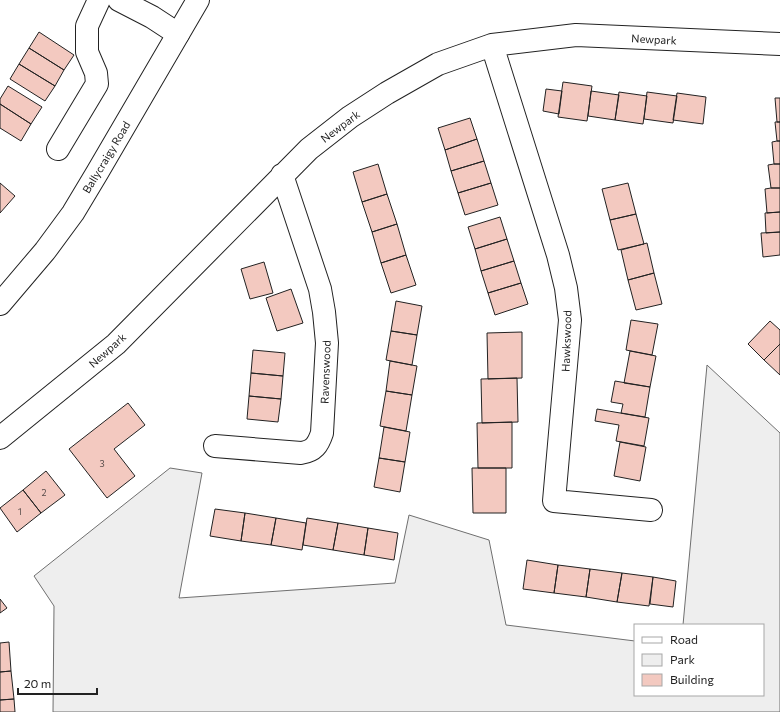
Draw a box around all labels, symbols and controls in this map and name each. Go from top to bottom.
street label: Newpark [631,31,677,47]
street label: Newpark [318,107,362,145]
street label: Ballycraigy Road [79,119,133,195]
street label: Hawkswood [558,310,574,372]
street label: Newpark [86,330,128,370]
street label: Ravenswood [317,340,333,404]
house number: 3 [99,458,105,469]
house number: 2 [42,487,47,498]
house number: 1 [18,506,22,517]
legend [634,624,764,696]
text: Road [670,632,698,646]
text: Park [670,652,696,666]
scale bar [18,670,97,696]
text: Building [670,672,714,686]
text: 20 m [24,676,51,690]

